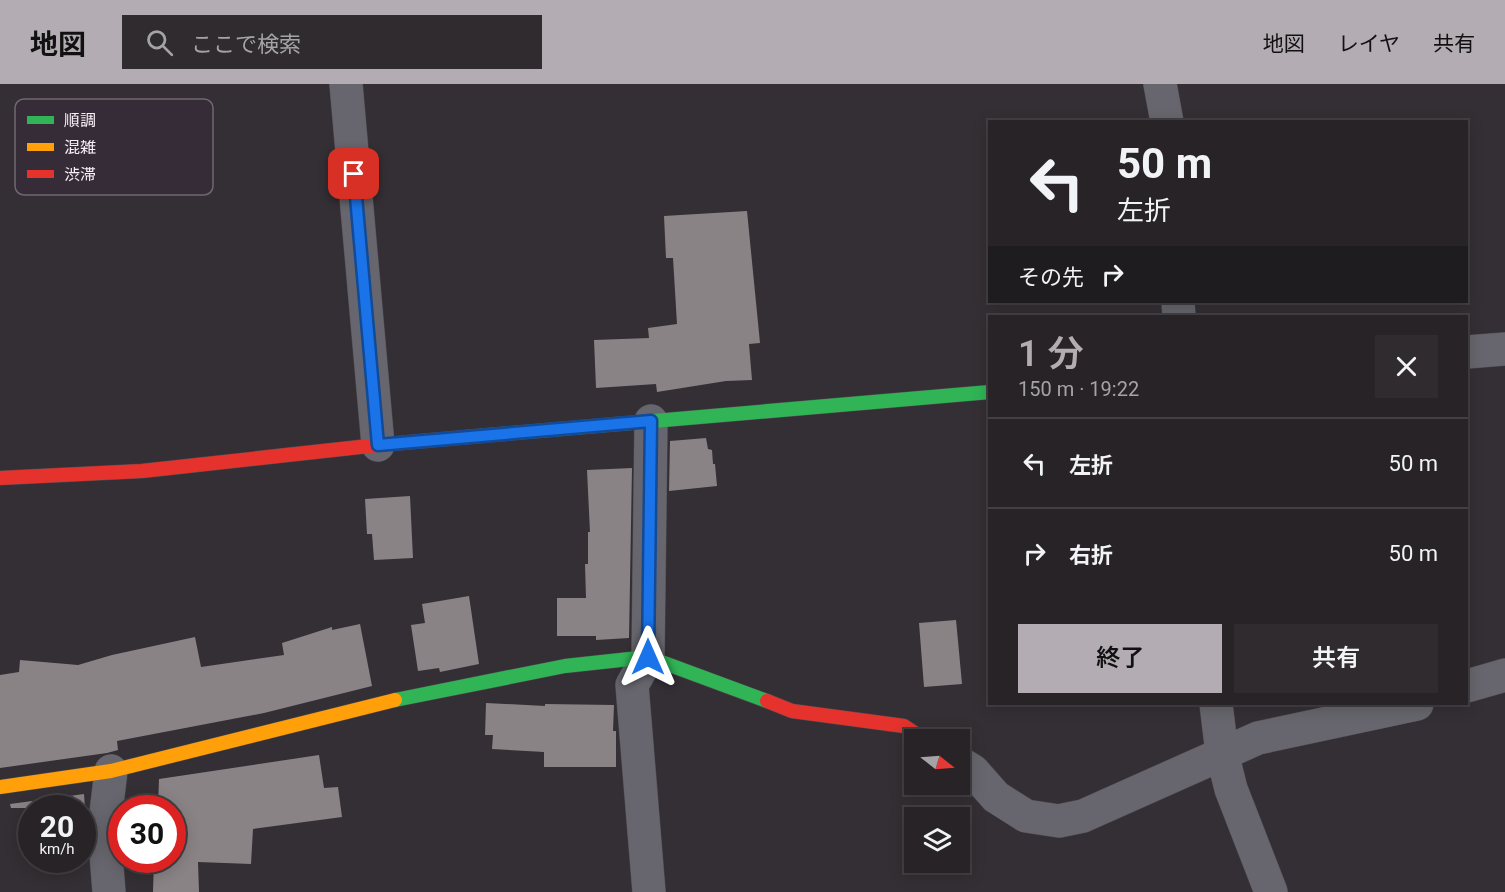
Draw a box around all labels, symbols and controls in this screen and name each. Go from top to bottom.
search box [122,15,542,69]
icon: search [143,26,176,59]
text: 地図 [30,28,86,61]
text: ここで検索 [191,32,301,57]
text: 地図 [1263,32,1305,56]
text: レイヤ [1338,32,1400,56]
text: 共有 [1433,32,1475,56]
legend [15,99,213,195]
text: 順調 [64,111,96,130]
text: 混雑 [64,138,96,157]
text: 50 m [1117,139,1212,188]
icon: left [1018,144,1096,222]
pin [328,148,379,199]
icon: arrive [337,157,370,190]
text: 渋滞 [64,165,96,184]
text: 左折 [1117,195,1171,227]
icon: right [1096,258,1129,291]
text: その先 [1018,265,1084,290]
text: 1 分 [1018,333,1084,375]
button: close [1375,335,1438,398]
text: 150 m · 19:22 [1018,377,1139,401]
icon: left [1018,447,1051,480]
text: 50 m [1389,451,1438,476]
text: 左折 [1069,453,1113,478]
icon: right [1018,537,1051,570]
text: 50 m [1389,541,1438,566]
text: 右折 [1069,543,1113,568]
button: 終了 [1018,624,1222,693]
button: 共有 [1234,624,1438,693]
position arrow [616,625,680,689]
north arrow [904,729,970,795]
map controls [904,729,970,873]
speed limit sign: 30 [108,795,186,873]
button: layers [904,807,970,873]
text: 20 [40,809,74,844]
text: km/h [39,840,75,858]

